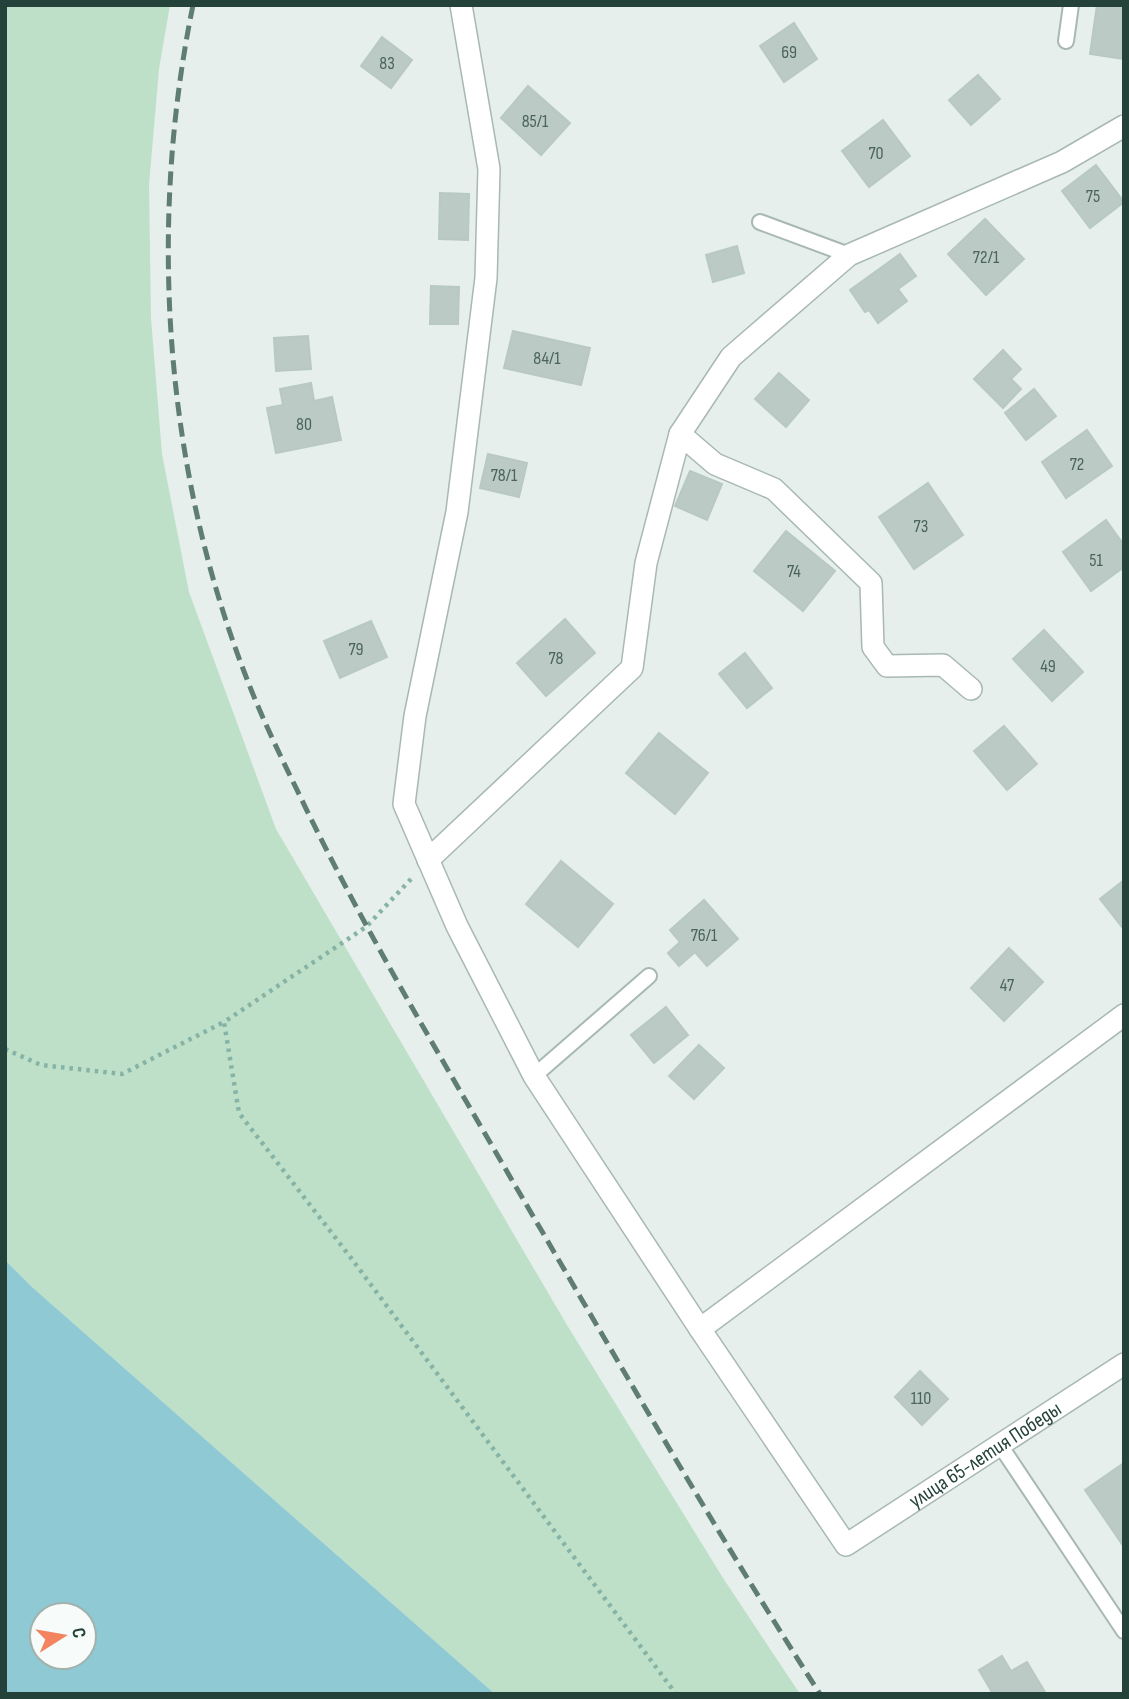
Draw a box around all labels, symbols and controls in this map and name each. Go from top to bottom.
house number: 69 [781,42,797,63]
house number: 83 [379,53,395,74]
house number: 85/1 [522,111,549,132]
house number: 70 [868,143,884,164]
house number: 75 [1086,186,1100,207]
house number: 72/1 [973,247,1000,268]
house number: 84/1 [533,348,561,369]
house number: 80 [296,414,312,435]
house number: 72 [1070,454,1084,475]
house number: 78/1 [491,465,518,486]
house number: 73 [914,516,928,537]
house number: 51 [1089,550,1103,571]
house number: 74 [787,561,801,582]
house number: 79 [348,639,364,660]
house number: 78 [548,648,564,669]
house number: 49 [1040,656,1056,677]
house number: 76/1 [691,925,718,946]
house number: 47 [1000,975,1015,996]
house number: 110 [911,1388,931,1409]
street label: улица 65-летия Победы [904,1396,1066,1514]
north arrow [28,1601,98,1671]
text: С [66,1626,90,1640]

